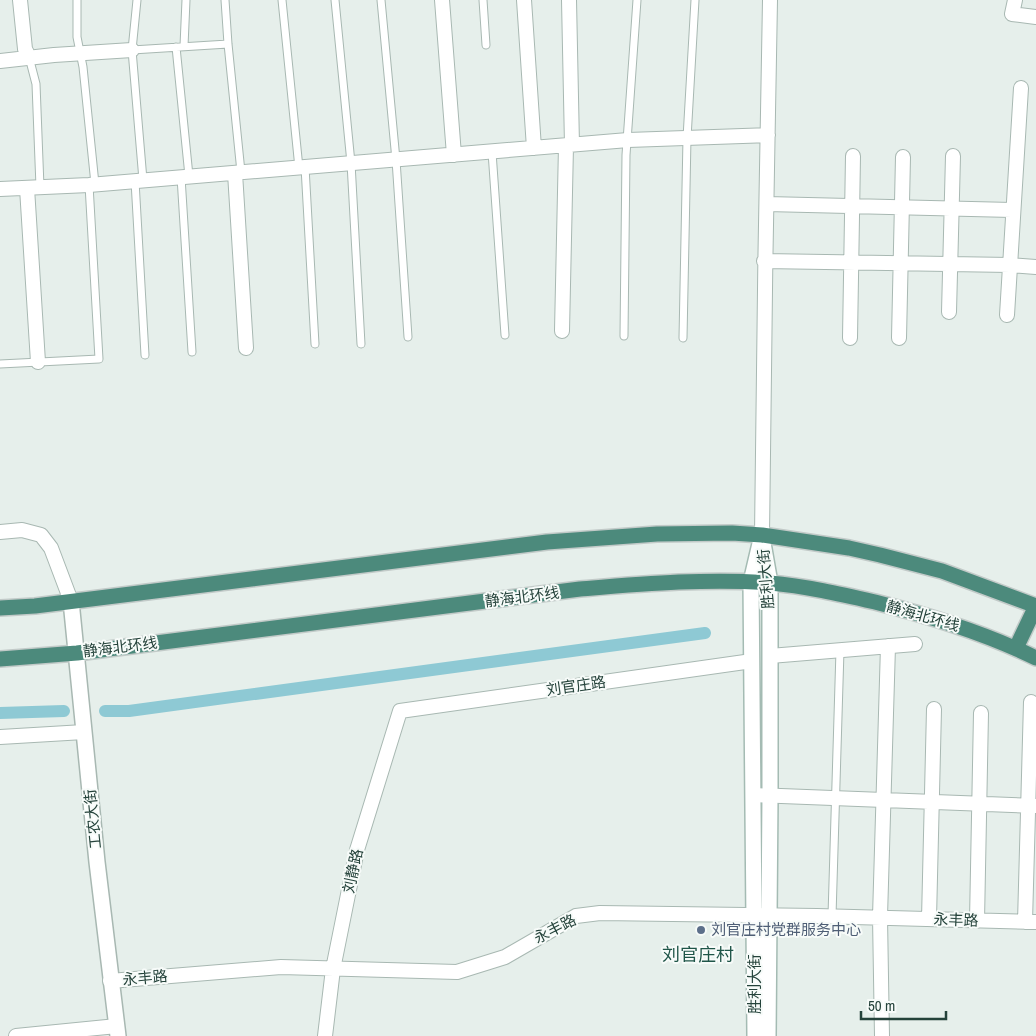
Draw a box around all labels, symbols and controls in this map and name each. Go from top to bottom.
street label: 胜利大街 [752,548,779,610]
street label: 静海北环线 [483,582,560,611]
street label: 静海北环线 [884,595,962,636]
street label: 静海北环线 [81,632,158,661]
street label: 刘官庄路 [545,671,607,700]
street label: 工农大街 [79,788,106,850]
street label: 刘静路 [338,847,367,895]
street label: 永丰路 [933,908,979,931]
street label: 永丰路 [530,909,580,948]
place label: 刘官庄村党群服务中心 [711,919,861,940]
marker: 刘官庄村党群服务中心 [695,924,707,936]
district label: 刘官庄村 [662,942,734,967]
street label: 胜利大街 [744,954,765,1014]
street label: 永丰路 [122,965,168,990]
scale bar [861,988,946,1020]
text: 50 m [868,995,895,1016]

